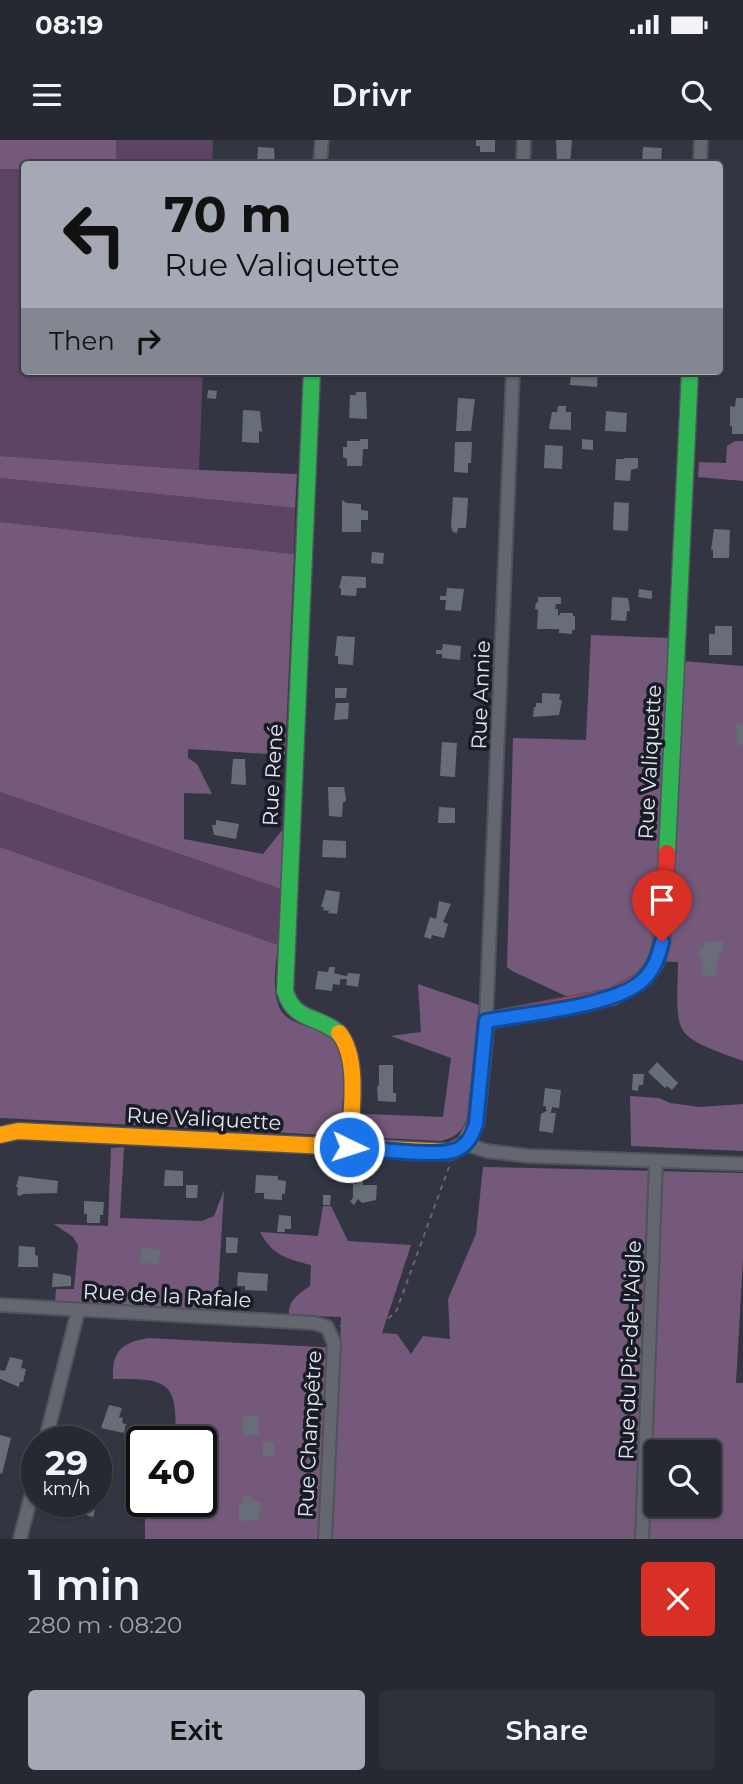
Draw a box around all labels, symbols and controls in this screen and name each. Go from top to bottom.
text: 08:19 [35,9,103,41]
text: Drivr [331,75,412,114]
icon: menu [28,76,66,114]
icon: search [677,76,715,114]
text: 70 m [164,185,292,244]
icon: left [49,189,140,280]
text: Rue Valiquette [164,245,400,284]
icon: right [129,322,167,360]
text: Then [49,325,115,357]
street label: Rue Annie [466,640,495,750]
street label: Rue Valiquette [633,684,666,840]
street label: Rue René [257,723,288,827]
pin [632,870,692,942]
icon: arrive [643,881,681,919]
street label: Rue Valiquette [126,1102,282,1135]
position arrow [312,1110,386,1184]
street label: Rue du Pic-de-l'Aigle [613,1240,646,1460]
street label: Rue de la Rafale [82,1279,252,1312]
street label: Rue Champêtre [293,1350,326,1518]
speed limit sign: 40 [126,1426,217,1517]
map controls [644,1440,721,1517]
button: search [644,1440,721,1517]
text: 29 [45,1441,88,1484]
text: km/h [42,1478,91,1500]
text: 1 min [28,1559,141,1611]
button: close [641,1562,715,1636]
text: 280 m · 08:20 [28,1611,182,1639]
button: Exit [28,1690,365,1770]
button: Share [379,1690,715,1770]

